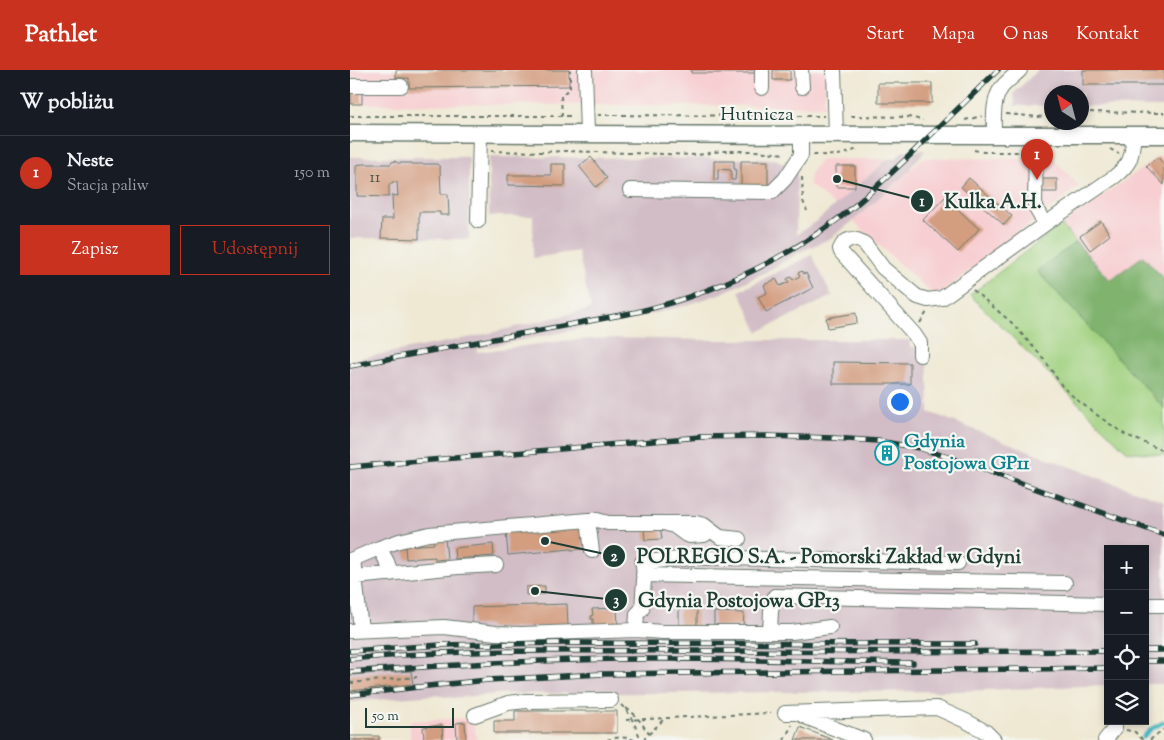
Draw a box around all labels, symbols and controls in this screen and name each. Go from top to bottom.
text: Pathlet [25,18,97,52]
text: Start [866,22,904,48]
text: Mapa [932,22,975,48]
text: O nas [1003,22,1048,48]
text: Kontakt [1076,22,1139,48]
north arrow [1044,85,1089,130]
text: W pobliżu [20,88,114,118]
street label: Hutnicza [720,102,794,129]
pin: 1 [1021,139,1053,180]
text: Neste [67,148,114,175]
text: 1 [33,162,39,185]
text: 150 m [294,162,330,185]
house number: 11 [370,167,381,190]
text: Stacja paliw [67,175,149,198]
callout: Kulka A.H. [909,183,1052,218]
text: Kulka A.H. [944,189,1042,218]
text: 1 [919,192,925,213]
button: Zapisz [20,225,170,275]
button: Udostępnij [180,225,330,275]
your location [887,389,913,415]
place label: Gdynia Postojowa GP11 [904,429,1030,478]
building icon: Gdynia Postojowa GP11 [874,440,900,466]
callout: POLREGIO S.A. - Pomorski Zakład w Gdyni [602,538,1032,573]
text: POLREGIO S.A. - Pomorski Zakład w Gdyni [637,544,1022,573]
map controls [1104,545,1149,725]
button: + [1104,545,1149,590]
text: 2 [610,547,618,568]
callout: Gdynia Postojowa GP13 [603,582,850,617]
text: Gdynia Postojowa GP13 [638,588,840,617]
button: − [1104,590,1149,635]
text: 3 [613,591,619,612]
button: locate [1104,635,1149,680]
button: layers [1104,680,1149,725]
scale bar [365,705,454,728]
text: 50 m [372,707,399,727]

